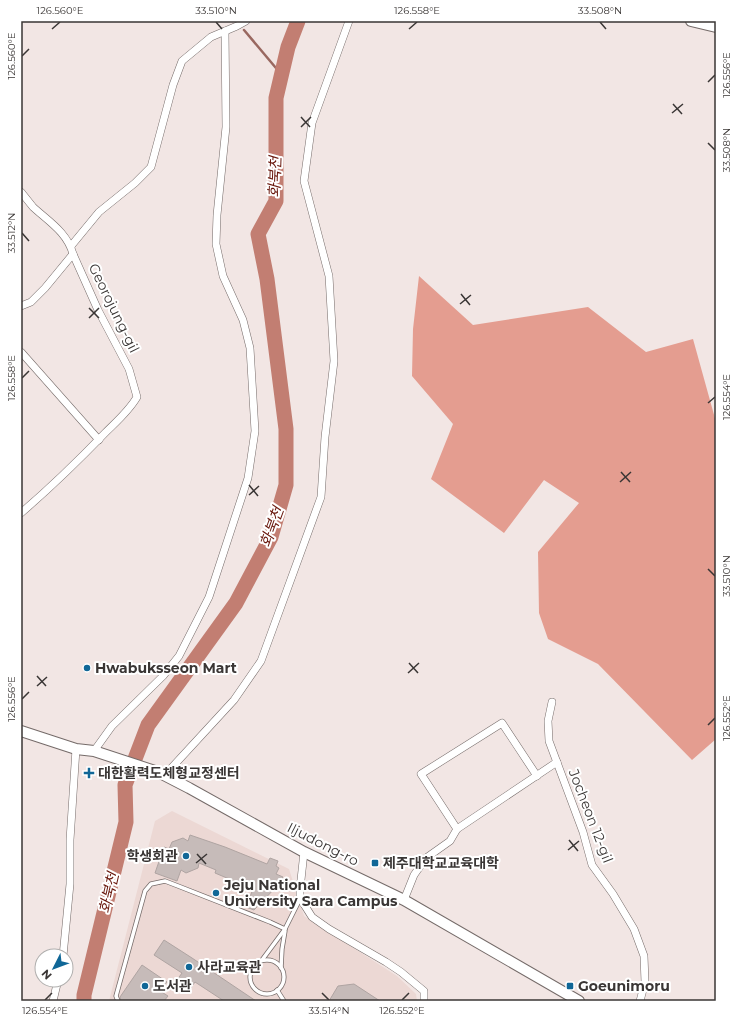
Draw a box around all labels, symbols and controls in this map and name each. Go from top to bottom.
text: 126.560°E [37,4,84,17]
text: 33.510°N [195,4,237,17]
text: 126.558°E [394,4,440,17]
text: 33.508°N [578,4,622,17]
text: 126.560°E [5,32,18,79]
text: 126.556°E [720,52,733,98]
text: 33.508°N [720,128,733,172]
water label: 화북천 [264,154,285,198]
text: 33.512°N [5,213,18,253]
street label: Georojung-gil [85,260,143,356]
text: 126.558°E [5,355,18,401]
text: 126.554°E [720,374,733,420]
water label: 화북천 [256,502,288,550]
text: 33.510°N [720,555,733,597]
place label: Hwabuksseon Mart [95,659,237,677]
marker: Hwabuksseon Mart [82,663,92,673]
text: 126.556°E [5,676,18,722]
text: 126.552°E [720,695,733,741]
place label: 대한활력도체형교정센터 [98,764,240,782]
street label: Jocheon 12-gil [565,766,617,865]
marker: 대한활력도체형교정센터 [83,767,95,779]
street label: Iljudong-ro [284,818,362,870]
place label: 학생회관 [126,847,178,865]
marker: 학생회관 [181,851,191,861]
place label: 제주대학교교육대학 [383,854,499,872]
marker: 제주대학교교육대학 [370,858,380,868]
water label: 화북천 [95,868,123,915]
place label: Jeju National University Sara Campus [223,876,398,910]
marker: Jeju National University Sara Campus [211,888,221,898]
north arrow [34,948,74,988]
place label: 사라교육관 [197,958,262,976]
marker: 사라교육관 [184,962,194,972]
text: N [38,967,55,983]
place label: 도서관 [153,977,192,995]
place label: Goeunimoru [578,977,670,995]
marker: 도서관 [140,981,150,991]
marker: Goeunimoru [565,981,575,991]
text: 126.554°E [22,1004,68,1017]
text: 33.514°N [308,1004,350,1017]
text: 126.552°E [379,1004,425,1017]

